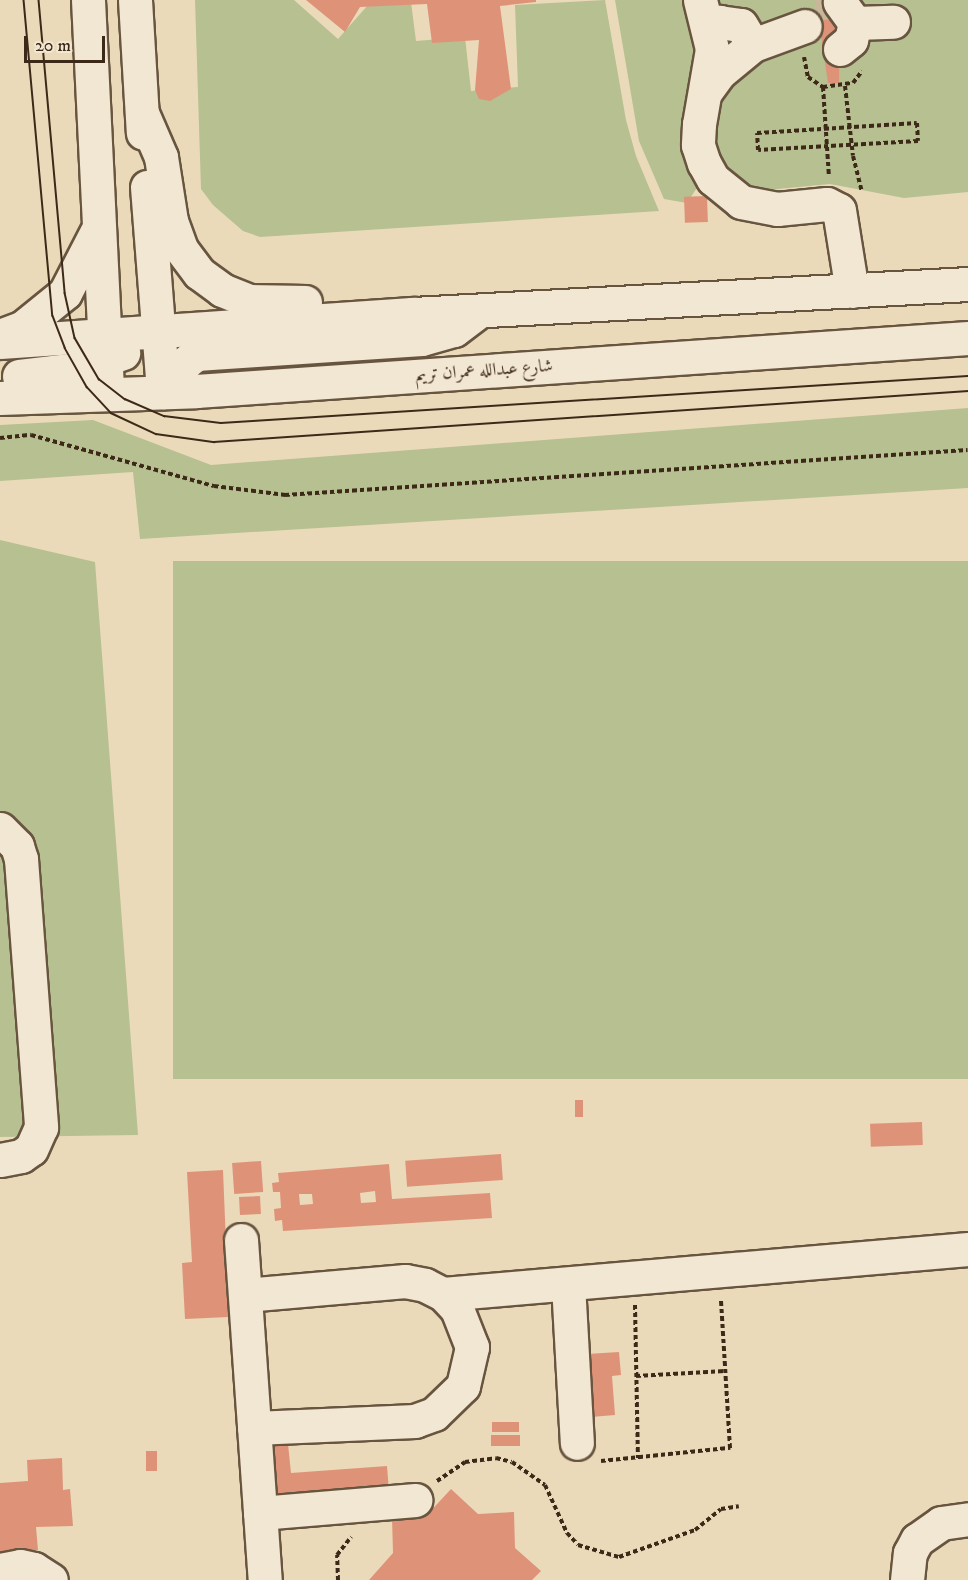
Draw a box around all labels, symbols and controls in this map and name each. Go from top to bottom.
scale bar [27,24,108,62]
text: 20 m [35,35,71,57]
street label: شارع عبدالله عمران تريم [415,355,553,387]

